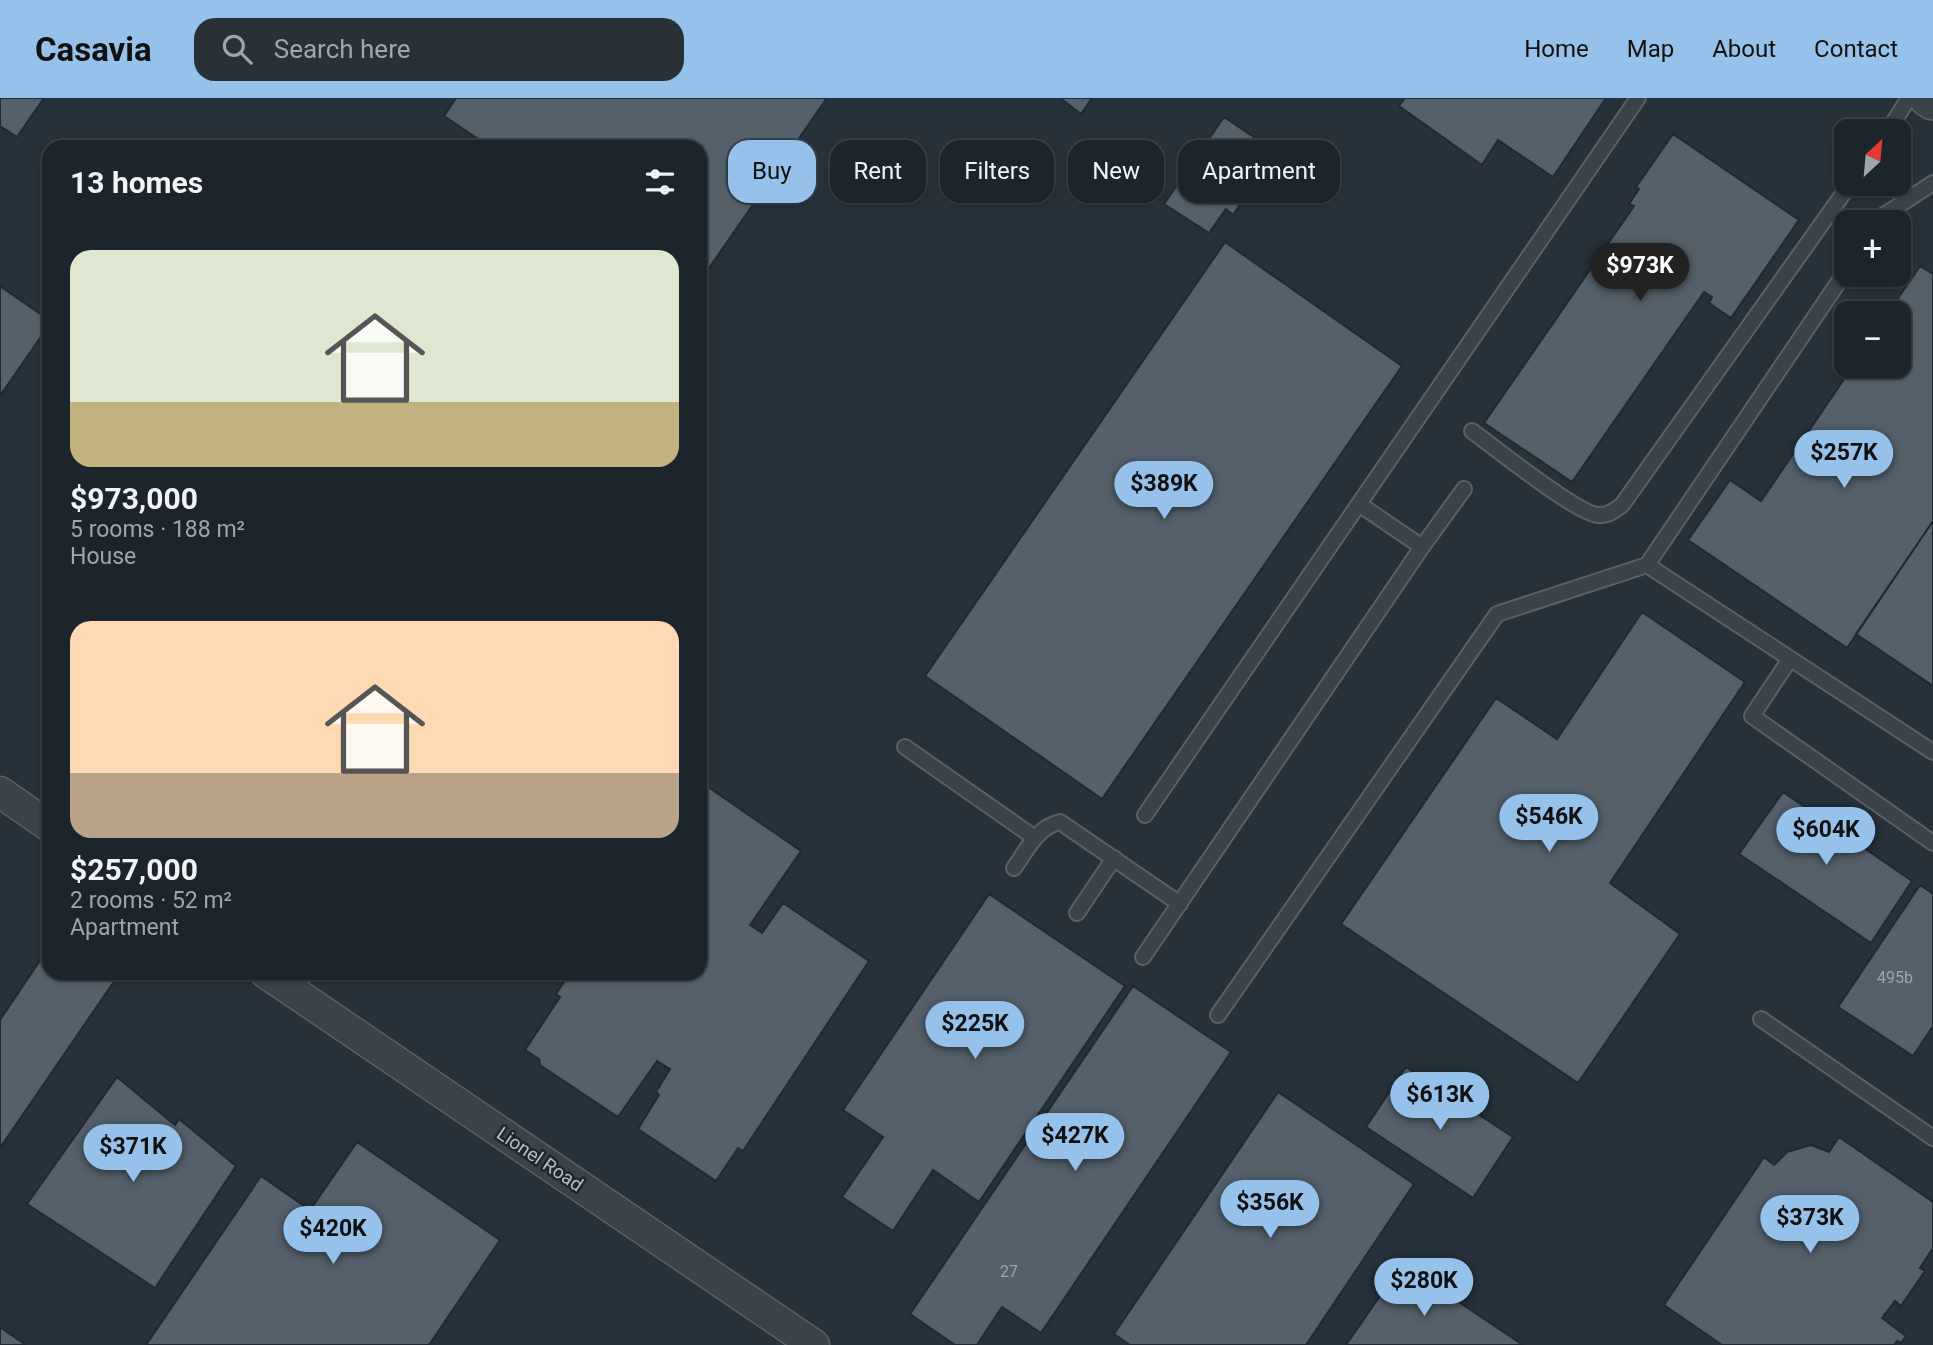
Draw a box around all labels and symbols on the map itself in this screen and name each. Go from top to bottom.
north arrow [1834,119,1911,196]
pin: $973K [1591,244,1689,303]
pin: $257K [1795,430,1893,490]
pin: $389K [1115,462,1213,521]
pin: $546K [1500,794,1598,854]
pin: $604K [1777,808,1875,867]
house number: 495b [1877,968,1913,987]
pin: $225K [926,1002,1024,1061]
pin: $613K [1391,1072,1489,1132]
pin: $427K [1026,1114,1124,1173]
street label: Lionel Road [492,1122,588,1196]
pin: $371K [84,1124,182,1184]
pin: $356K [1221,1180,1319,1240]
pin: $373K [1761,1196,1859,1255]
pin: $420K [284,1206,382,1266]
pin: $280K [1375,1258,1473,1318]
house number: 27 [1000,1262,1018,1281]

